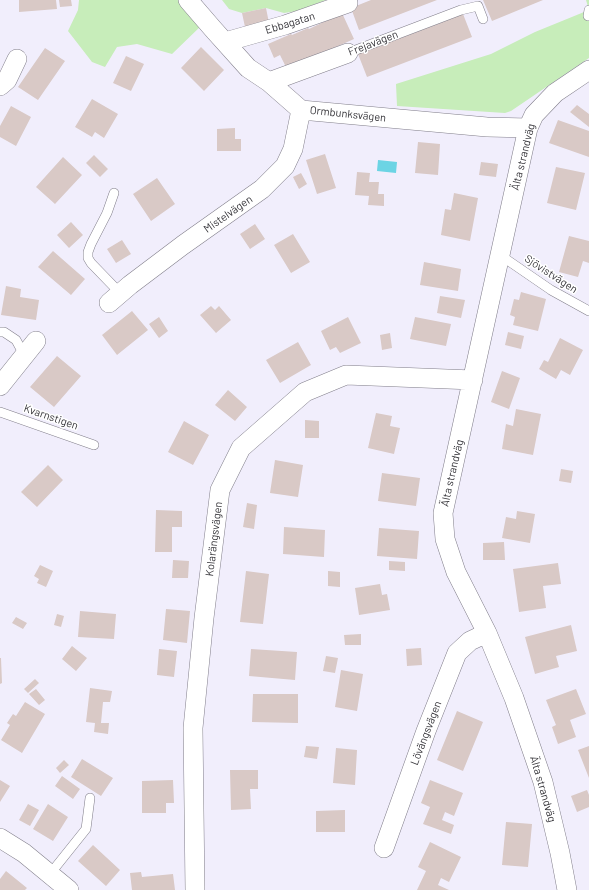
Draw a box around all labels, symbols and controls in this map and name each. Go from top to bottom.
street label: Ebbagatan [264,9,316,37]
street label: Frejavägen [346,27,400,59]
street label: Ormbunksvägen [309,103,387,125]
street label: Älta strandväg [508,122,538,192]
street label: Mistelvägen [201,192,255,236]
street label: Sjövistvägen [522,252,580,296]
street label: Kvarnstigen [22,401,80,433]
street label: Älta strandväg [438,438,466,508]
street label: Kolarängsvägen [203,501,225,577]
street label: Lövängsvägen [408,699,444,767]
street label: Älta strandväg [527,754,559,824]

